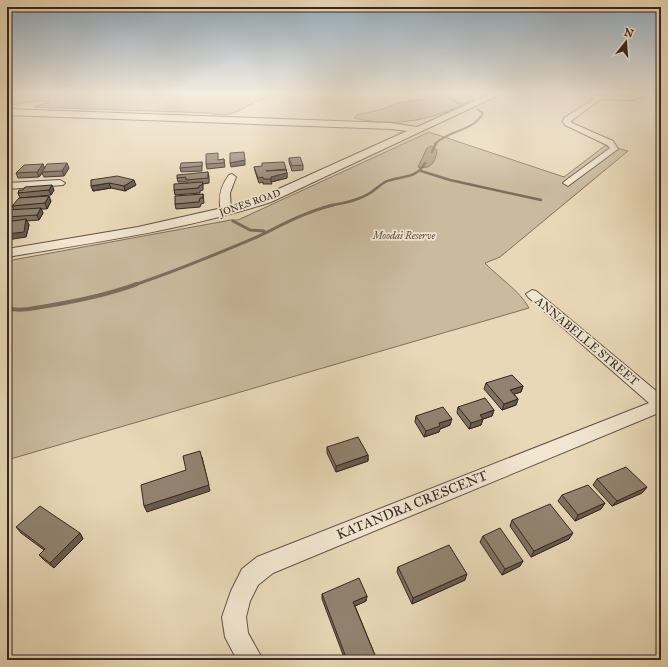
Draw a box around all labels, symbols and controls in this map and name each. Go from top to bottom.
north arrow [606,22,646,62]
text: N [622,25,636,41]
street label: JONES ROAD [217,187,283,220]
park label: Moodai Reserve [372,230,436,242]
street label: ANNABELLE STREET [532,293,642,388]
street label: KATANDRA CRESCENT [334,467,490,543]

